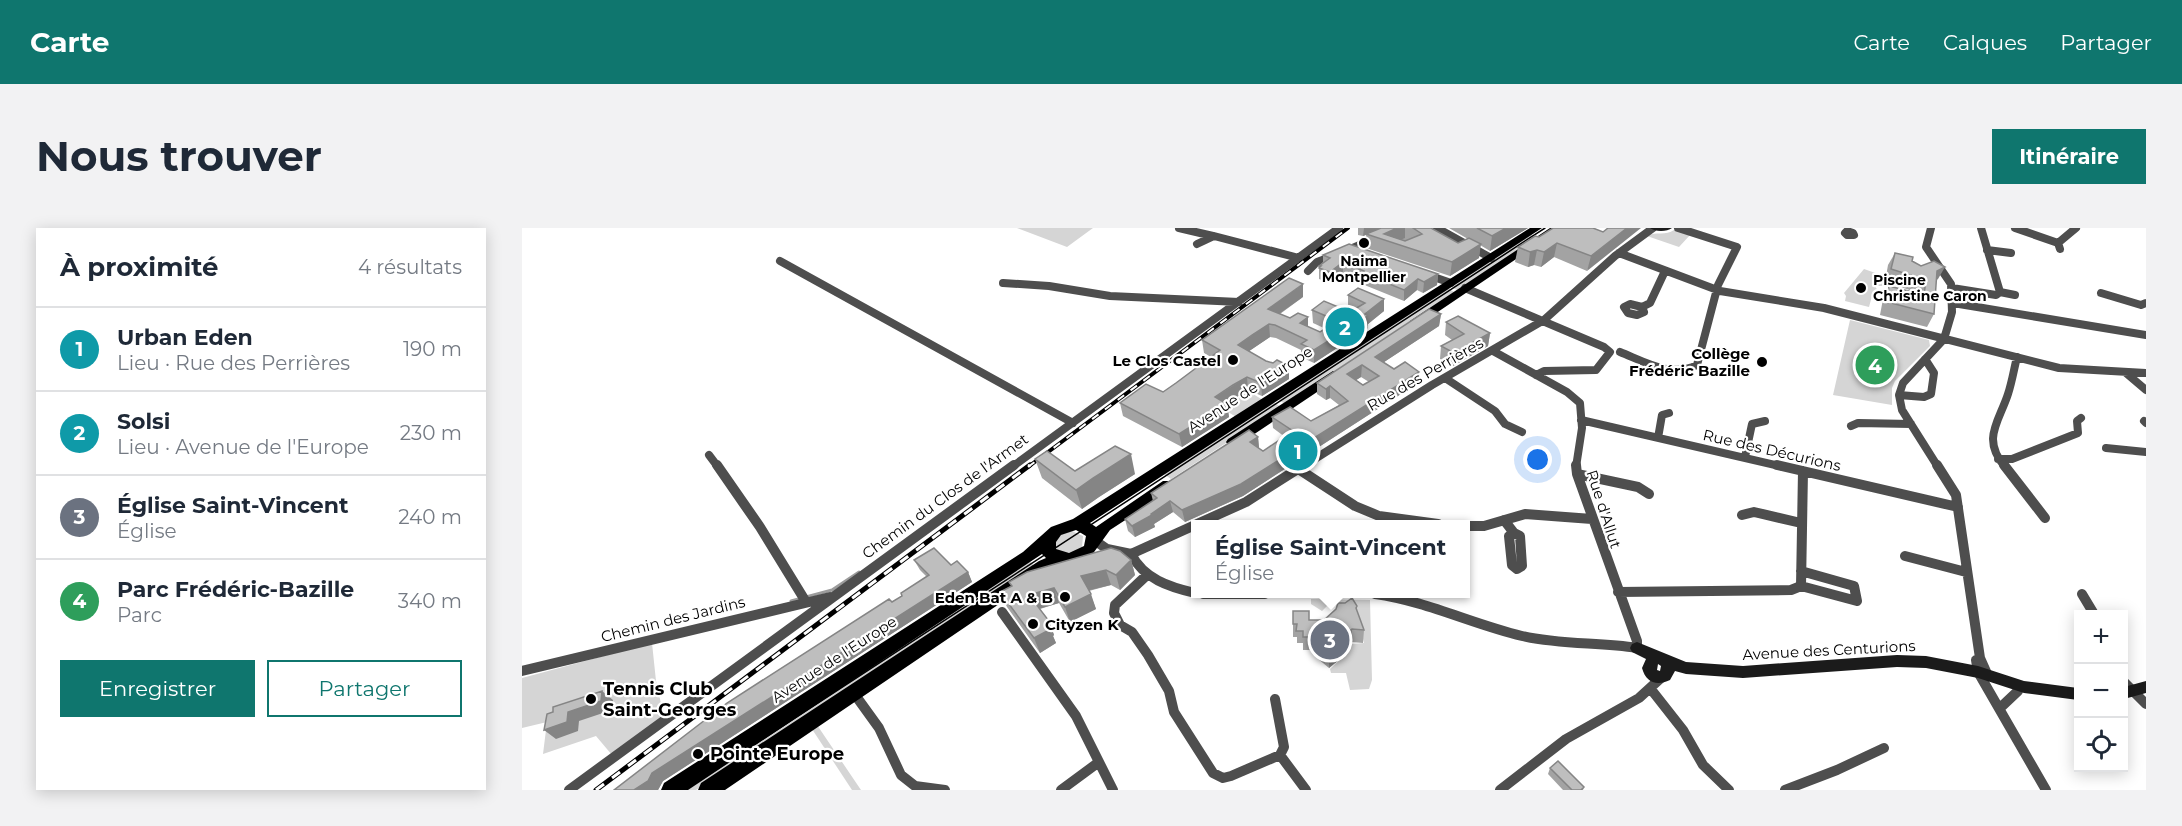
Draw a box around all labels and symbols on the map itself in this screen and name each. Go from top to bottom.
marker: Naima Montpellier [1357,236,1371,250]
place label: Naima Montpellier [1322,252,1406,286]
place label: Piscine Christine Caron [1873,271,1987,305]
marker: Piscine Christine Caron [1854,281,1868,295]
pin: 2 [1326,304,1364,350]
street label: Rue des Perrières [1363,333,1487,415]
street label: Avenue de l'Europe [1184,341,1316,437]
pin: 4 [1856,342,1894,388]
place label: Collège Frédéric Bazille [1629,344,1750,380]
place label: Le Clos Castel [1113,351,1221,370]
marker: Le Clos Castel [1226,353,1240,367]
marker: Collège Frédéric Bazille [1755,355,1769,369]
street label: Rue des Décurions [1701,425,1843,475]
pin: 1 [1278,428,1318,474]
street label: Chemin du Clos de l'Armet [858,429,1032,563]
your location [1523,445,1552,474]
street label: Rue d'Allut [1582,467,1626,551]
place label: Eden Bat A & B [935,588,1053,607]
marker: Eden Bat A & B [1058,590,1072,604]
street label: Chemin des Jardins [599,592,747,646]
street label: Avenue de l'Europe [768,611,900,707]
place label: Cityzen K [1045,615,1119,634]
marker: Cityzen K [1026,617,1040,631]
pin: 3 [1310,618,1350,662]
street label: Avenue des Centurions [1742,636,1916,664]
place label: Tennis Club Saint-Georges [603,678,737,721]
marker: Tennis Club Saint-Georges [584,692,598,706]
place label: Pointe Europe [710,743,844,765]
marker: Pointe Europe [691,747,705,761]

